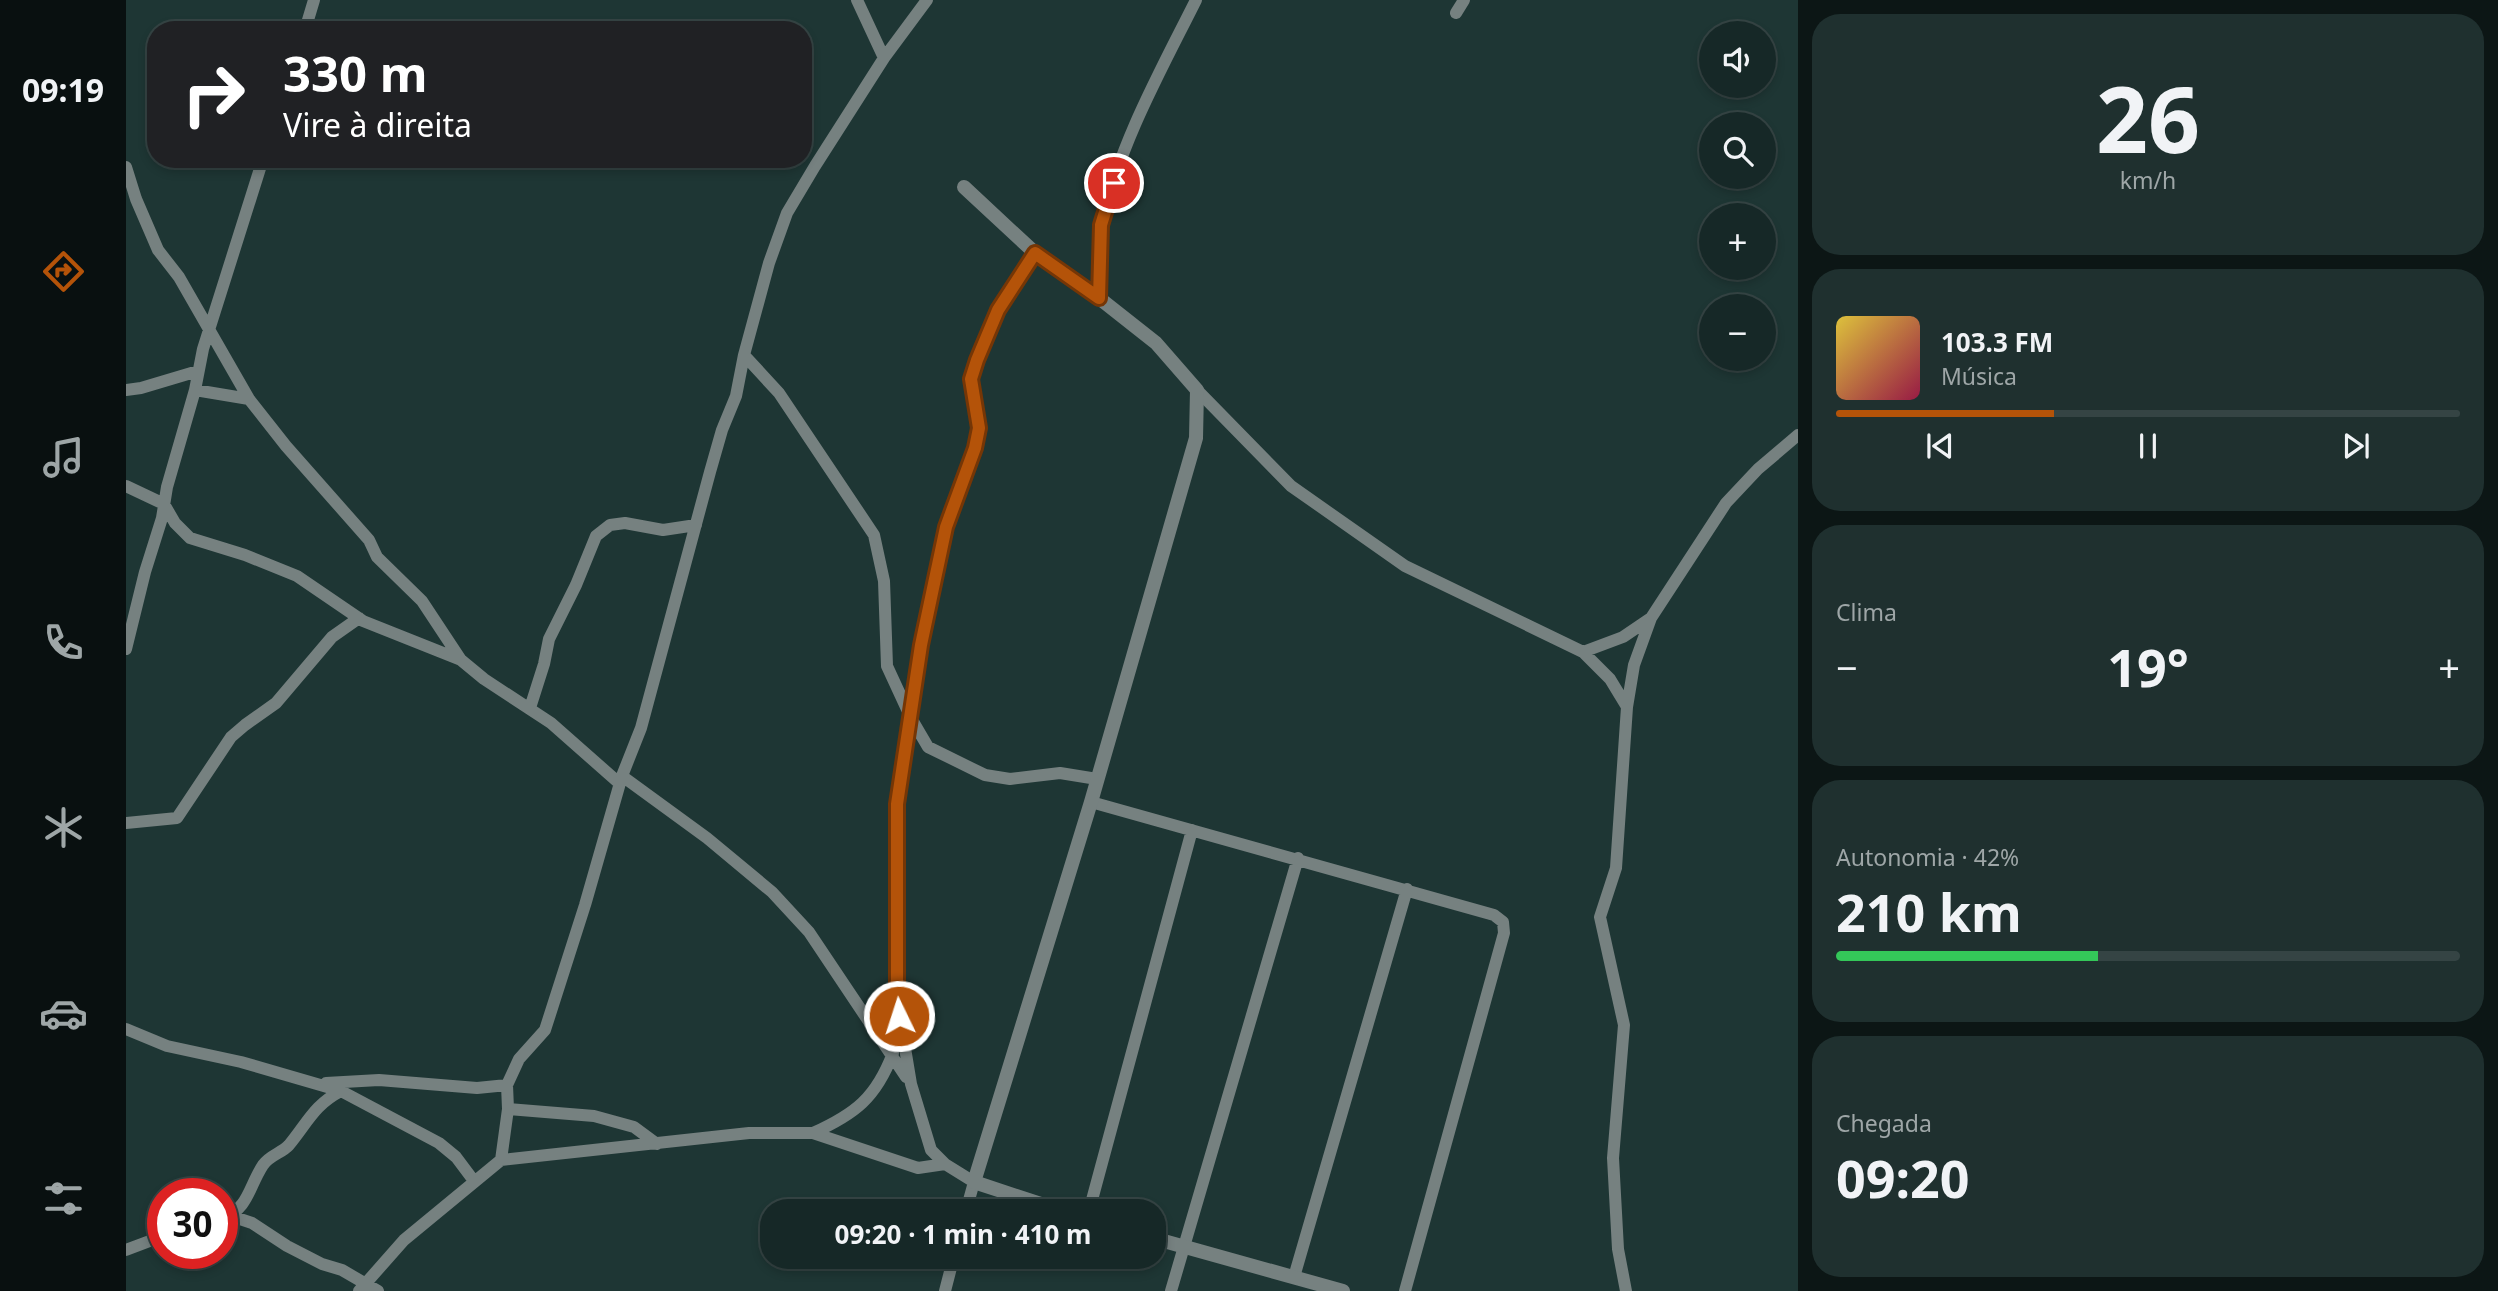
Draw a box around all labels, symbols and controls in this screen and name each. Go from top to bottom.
map controls [1699,21,1776,371]
button: sound [1699,21,1776,98]
text: 330 m [283,40,428,106]
icon: right [168,49,259,140]
text: 26 [2096,56,2200,180]
text: 09:19 [22,68,104,111]
text: Vire à direita [283,103,472,146]
button: search [1699,112,1776,189]
pin [1084,153,1144,213]
icon: arrive [1095,164,1133,202]
text: km/h [2120,164,2176,196]
button: + [1699,203,1776,280]
icon: directions [39,247,88,296]
button: − [1699,294,1776,371]
text: 103.3 FM [1941,324,2053,360]
text: Música [1941,360,2017,392]
icon: previous [1921,427,1959,465]
icon: pause [2129,427,2167,465]
icon: next [2337,427,2375,465]
icon: music [39,433,88,482]
text: Clima [1836,596,1897,628]
icon: phone [39,618,88,667]
text: 19° [2107,631,2189,702]
text: − [1836,641,1858,693]
text: + [2438,641,2460,693]
icon: climate [39,803,88,852]
text: Autonomia · 42% [1836,841,2019,873]
text: 210 km [1836,876,2022,947]
position arrow [862,979,936,1053]
icon: car [39,989,88,1038]
text: Chegada [1836,1107,1932,1139]
text: 09:20 [1836,1142,1970,1213]
icon: filters [39,1174,88,1223]
speed limit sign: 30 [147,1178,238,1269]
text: 09:20 · 1 min · 410 m [835,1216,1091,1252]

